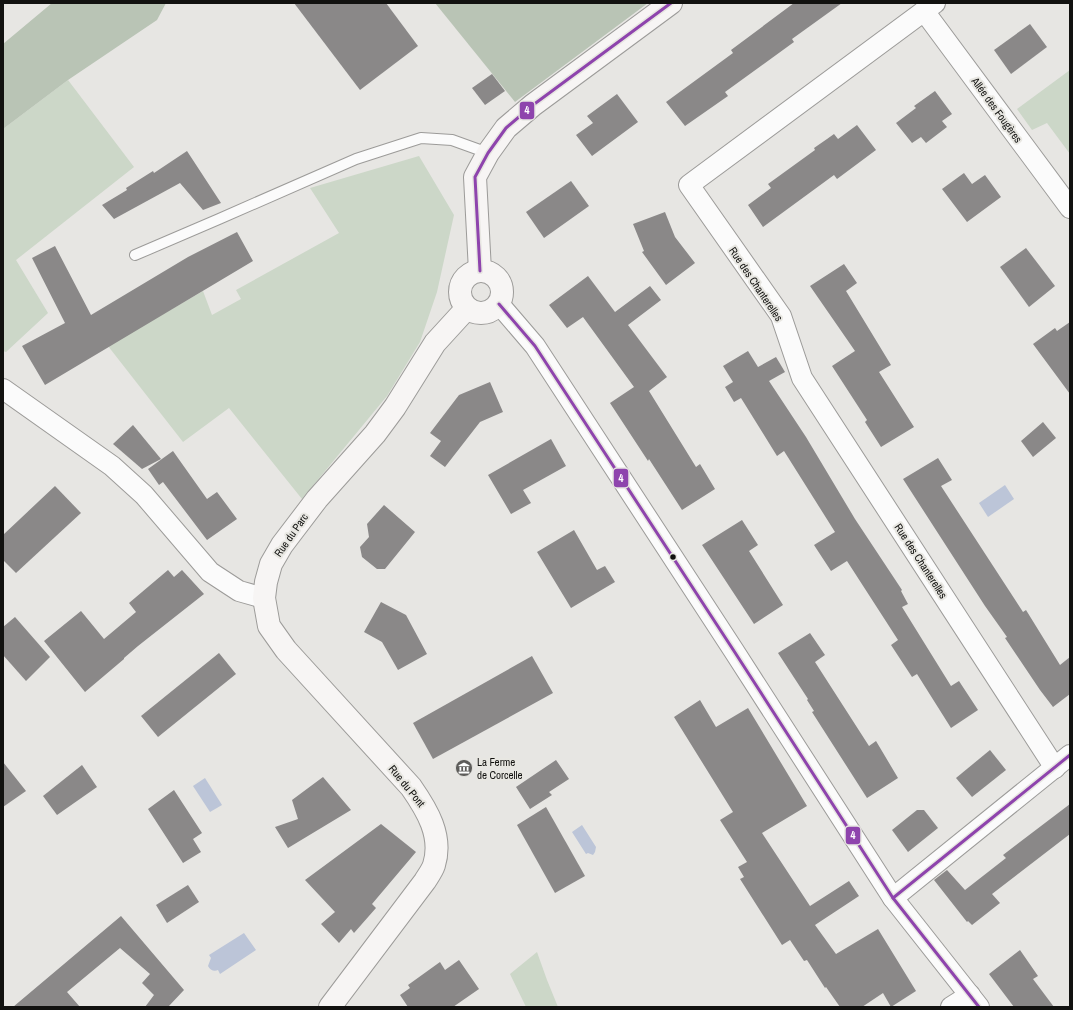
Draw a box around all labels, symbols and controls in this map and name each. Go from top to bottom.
street label: Allée des Fougères [968,74,1026,146]
line badge: 4 [519,101,535,120]
text: 4 [524,103,530,117]
street label: Rue des Chanterelles [726,244,786,324]
line badge: 4 [613,468,629,488]
text: 4 [618,471,624,485]
street label: Rue du Parc [271,510,311,560]
street label: Rue des Chanterelles [892,521,951,602]
unlabelled marker [668,552,678,562]
place label: La Ferme de Corcelle [477,755,523,782]
museum icon: La Ferme de Corcelle [454,758,474,778]
street label: Rue du Pont [386,762,429,810]
line badge: 4 [845,826,861,845]
text: 4 [850,828,856,842]

